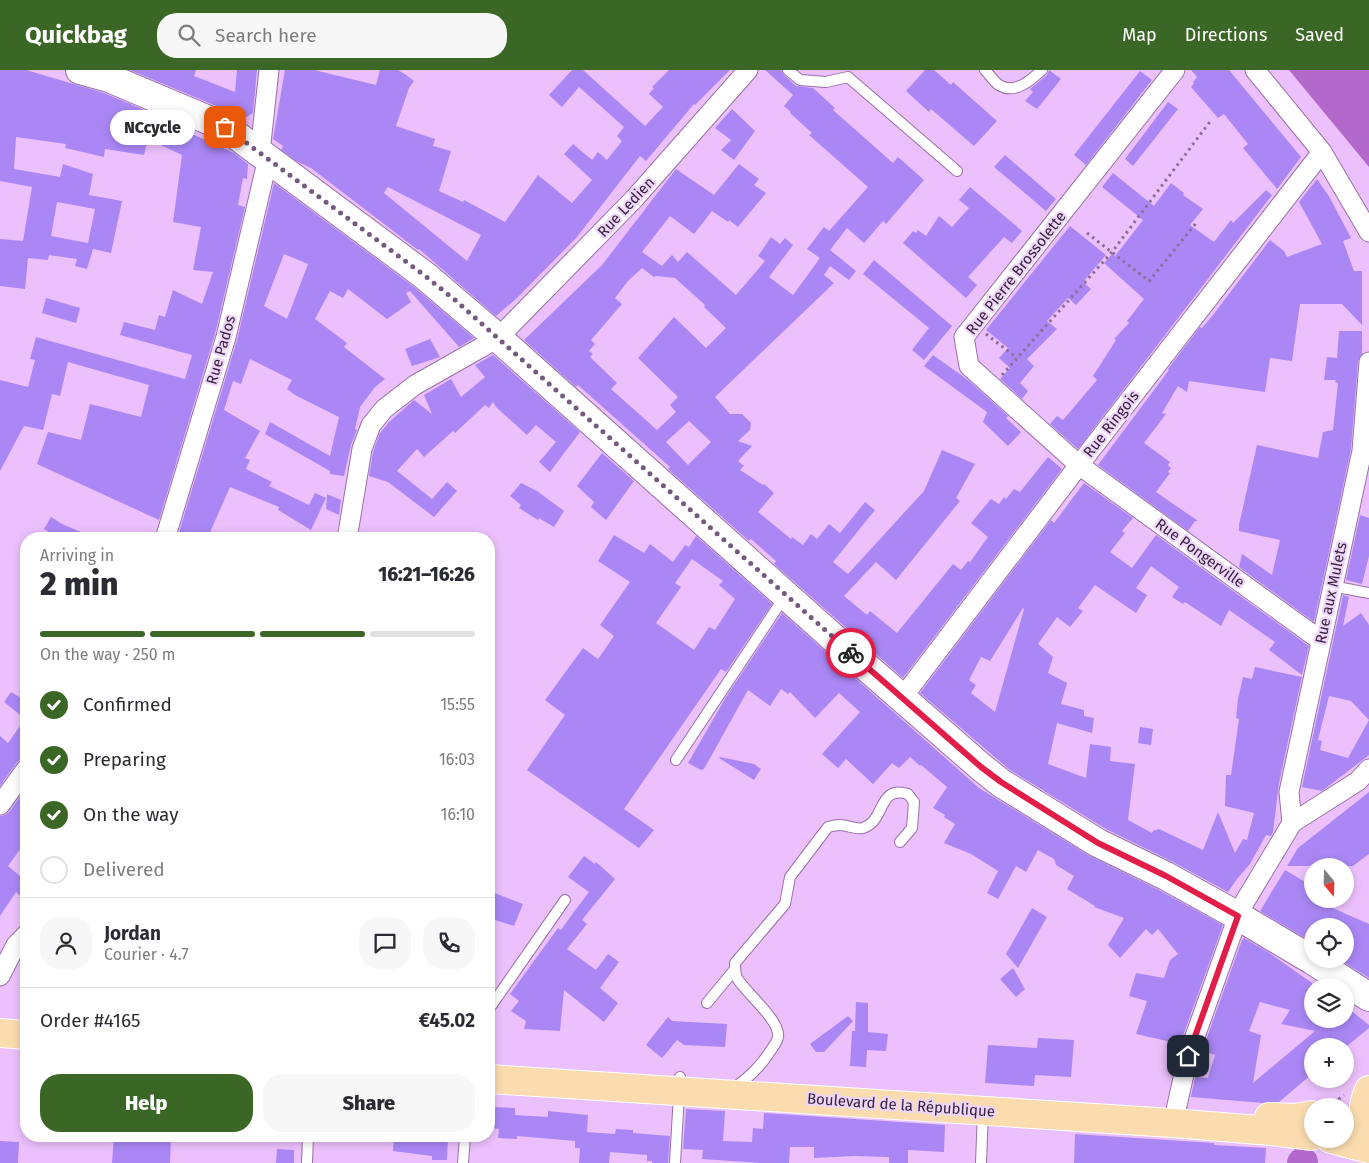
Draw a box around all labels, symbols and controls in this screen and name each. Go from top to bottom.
search box [157,13,507,58]
text: Quickbag [25,21,127,49]
icon: search [175,21,203,49]
text: Search here [215,24,317,47]
text: Map [1122,24,1157,46]
text: Directions [1185,24,1267,46]
text: Saved [1295,24,1344,46]
pin [204,106,246,148]
callout: NCcycle [110,110,195,144]
icon: bag [211,113,239,141]
text: NCcycle [124,118,181,137]
street label: Rue Ledien [594,173,658,241]
street label: Rue Pierre Brossolette [962,208,1070,338]
street label: Rue Pados [203,314,239,386]
street label: Rue Ringois [1079,387,1143,461]
street label: Rue Pongerville [1152,515,1248,591]
street label: Rue aux Mulets [1311,541,1351,645]
text: Arriving in [40,546,114,565]
text: 16:21–16:26 [378,563,475,586]
text: 2 min [40,565,118,603]
courier [826,628,876,678]
icon: bike [837,639,865,667]
text: On the way · 250 m [40,645,176,664]
icon: check [40,691,68,719]
text: Confirmed [83,693,172,716]
text: 15:55 [440,695,475,714]
icon: check [40,746,68,774]
text: Preparing [83,748,166,771]
text: 16:03 [439,750,475,769]
icon: check [40,801,68,829]
text: On the way [83,803,179,826]
text: 16:10 [440,805,475,824]
text: Delivered [83,858,165,881]
north arrow [1304,858,1354,908]
map controls [1304,858,1354,1148]
button: person [40,917,92,969]
button: chat [359,917,411,969]
button: phone [423,917,475,969]
button: locate [1304,918,1354,968]
text: Jordan [104,922,161,945]
text: Courier · 4.7 [104,945,189,964]
button: layers [1304,978,1354,1028]
text: Order #4165 [40,1009,141,1032]
text: €45.02 [419,1009,475,1032]
pin [1167,1035,1209,1077]
button: + [1304,1038,1354,1088]
icon: home [1174,1042,1202,1070]
button: Help [40,1074,253,1132]
button: Share [263,1074,475,1132]
street label: Boulevard de la République [806,1089,996,1121]
button: − [1304,1098,1354,1148]

